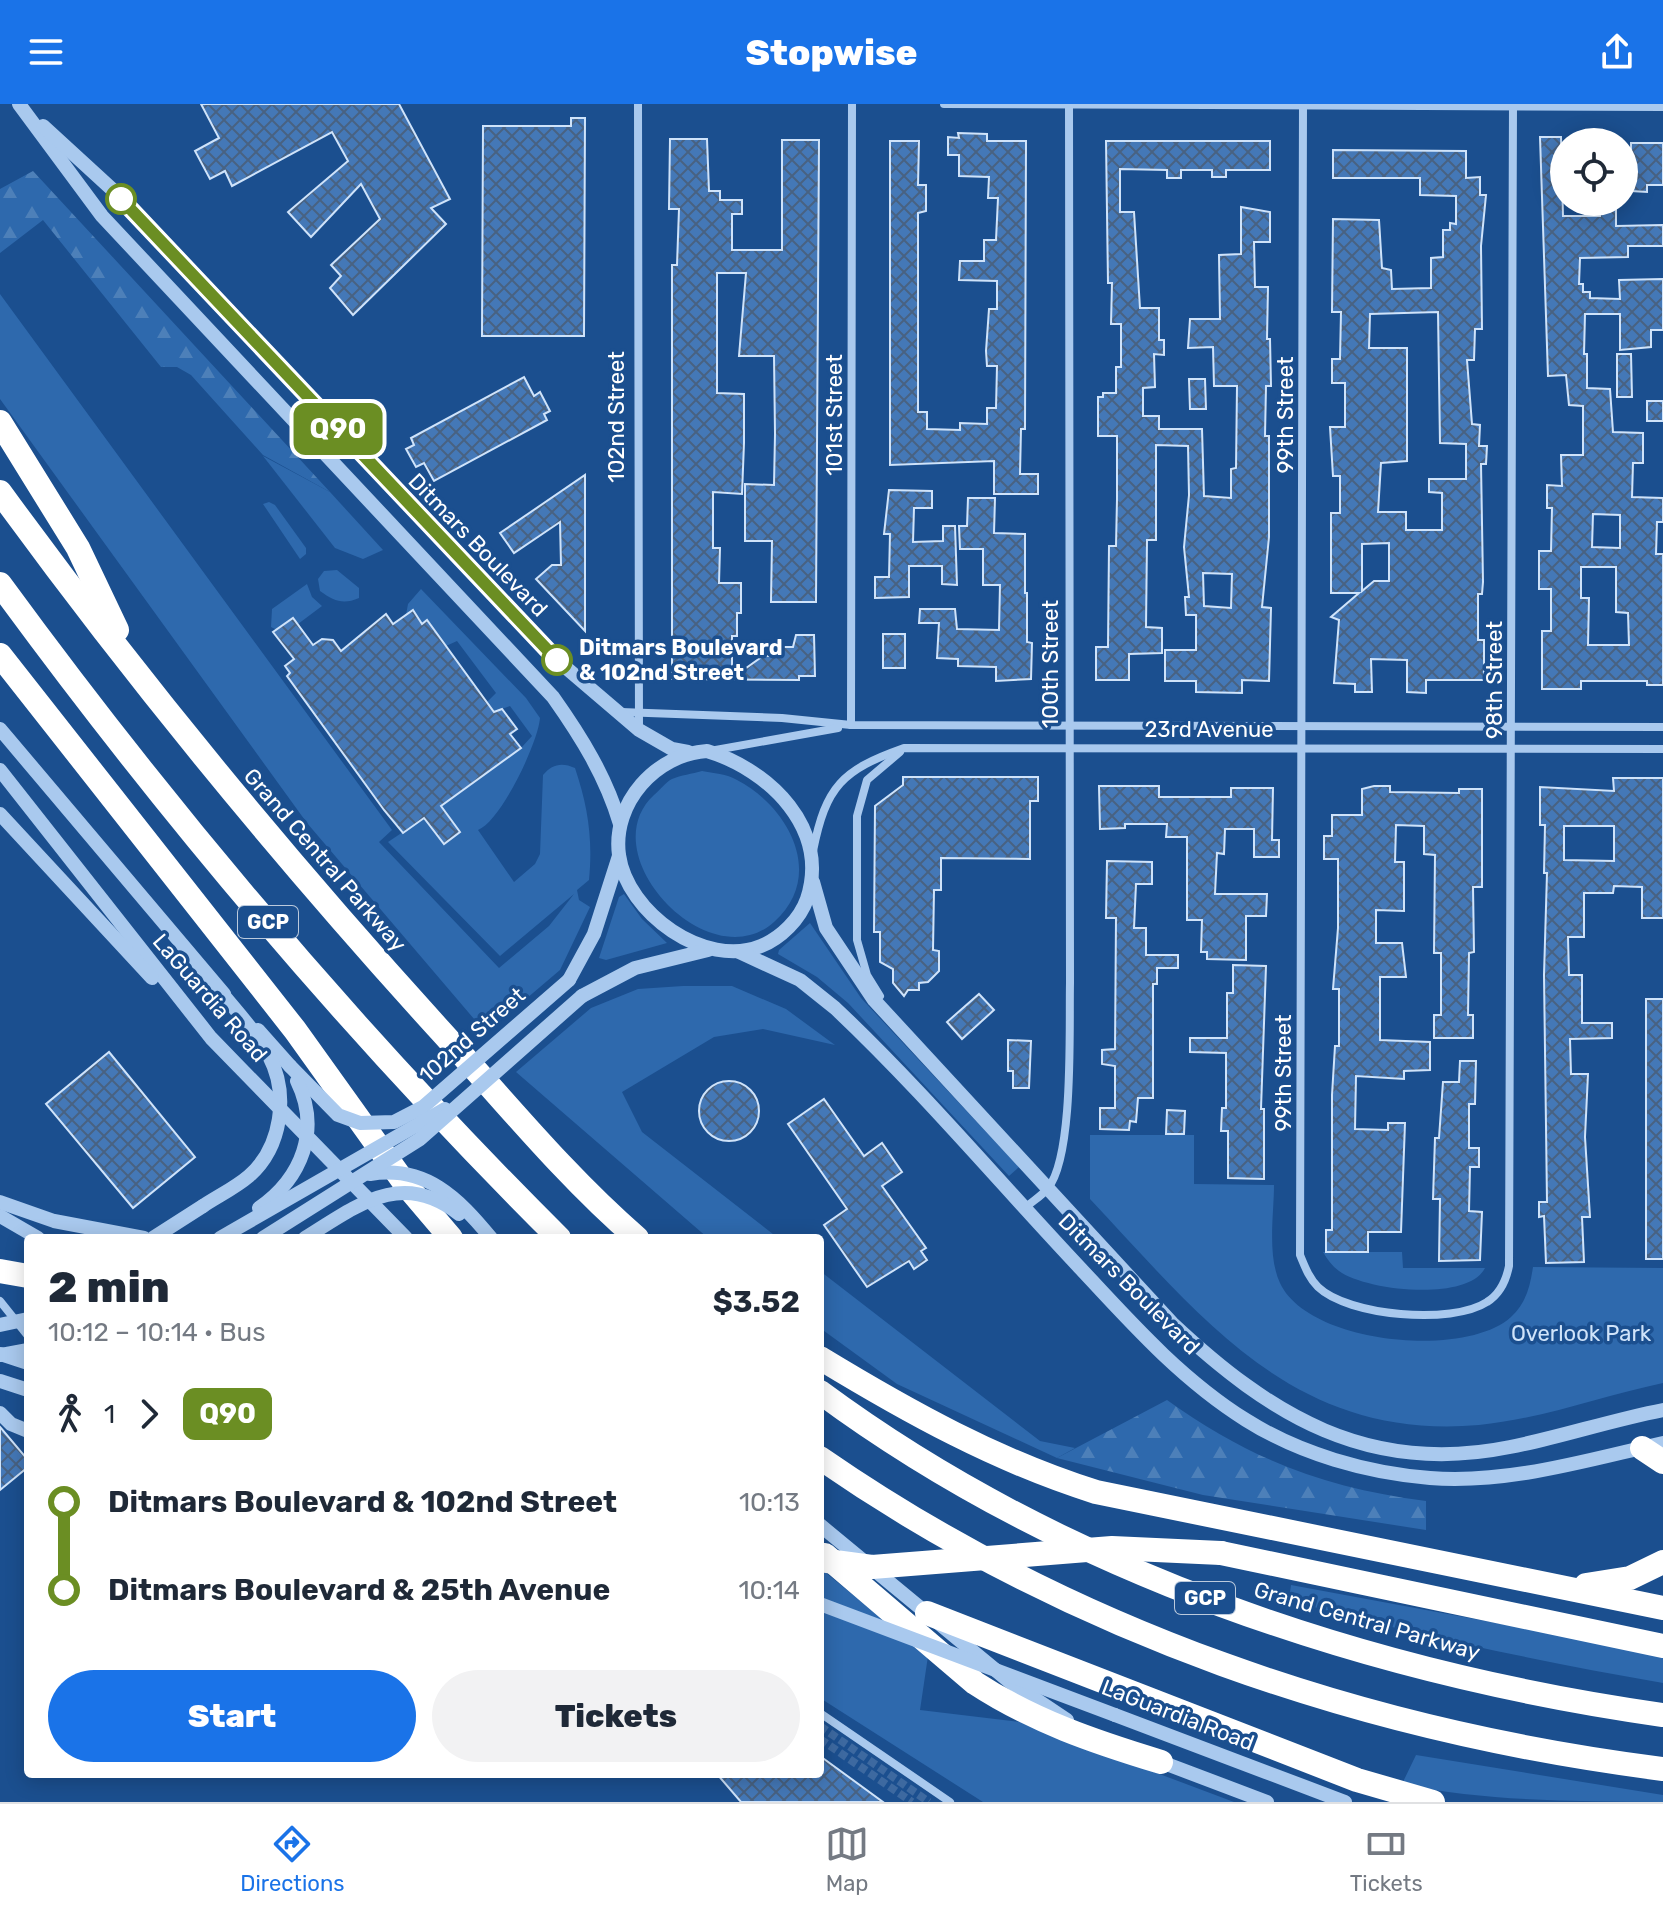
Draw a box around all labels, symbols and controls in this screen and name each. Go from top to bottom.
icon: menu [24,30,68,74]
icon: share [1595,30,1639,74]
text: Stopwise [746,31,917,74]
map controls [1550,128,1638,216]
button: locate [1550,128,1638,216]
unlabelled marker [106,184,136,214]
street label: 102nd Street [603,351,630,483]
street label: 101st Street [821,354,848,476]
street label: 99th Street [1272,356,1299,474]
line badge: Q90 [292,403,384,455]
text: Q90 [310,412,366,445]
street label: Ditmars Boulevard [403,468,553,622]
street label: 100th Street [1037,599,1064,728]
street label: 98th Street [1481,621,1508,739]
place label: Ditmars Boulevard & 102nd Street [579,634,783,686]
marker: Ditmars Boulevard & 102nd Street [542,645,572,675]
street label: 23rd Avenue [1144,716,1274,743]
street label: Grand Central Parkway [238,763,412,957]
road number: GCP [238,906,298,938]
street label: LaGuardia Road [147,928,273,1068]
street label: 102nd Street [413,981,531,1088]
street label: 99th Street [1270,1014,1297,1132]
street label: Ditmars Boulevard [1053,1208,1205,1360]
text: 2 min [48,1261,170,1313]
text: $3.52 [713,1284,800,1320]
text: 10:12 – 10:14 · Bus [48,1317,266,1348]
park label: Overlook Park [1511,1320,1652,1347]
icon: walk [48,1392,92,1436]
icon: forward [127,1392,171,1436]
text: Q90 [199,1397,256,1430]
text: 1 [104,1399,115,1430]
text: Ditmars Boulevard & 102nd Street [108,1484,617,1520]
text: 10:13 [739,1487,800,1518]
text: Ditmars Boulevard & 25th Avenue [108,1572,610,1608]
text: 10:14 [738,1575,800,1606]
street label: Grand Central Parkway [1251,1576,1483,1666]
road number: GCP [1175,1582,1235,1614]
button: Start [48,1670,416,1762]
button: Tickets [432,1670,800,1762]
street label: LaGuardia Road [1098,1674,1258,1756]
tab: Directions [240,1822,344,1897]
tab: Map [825,1822,869,1897]
tab: Tickets [1350,1822,1423,1897]

